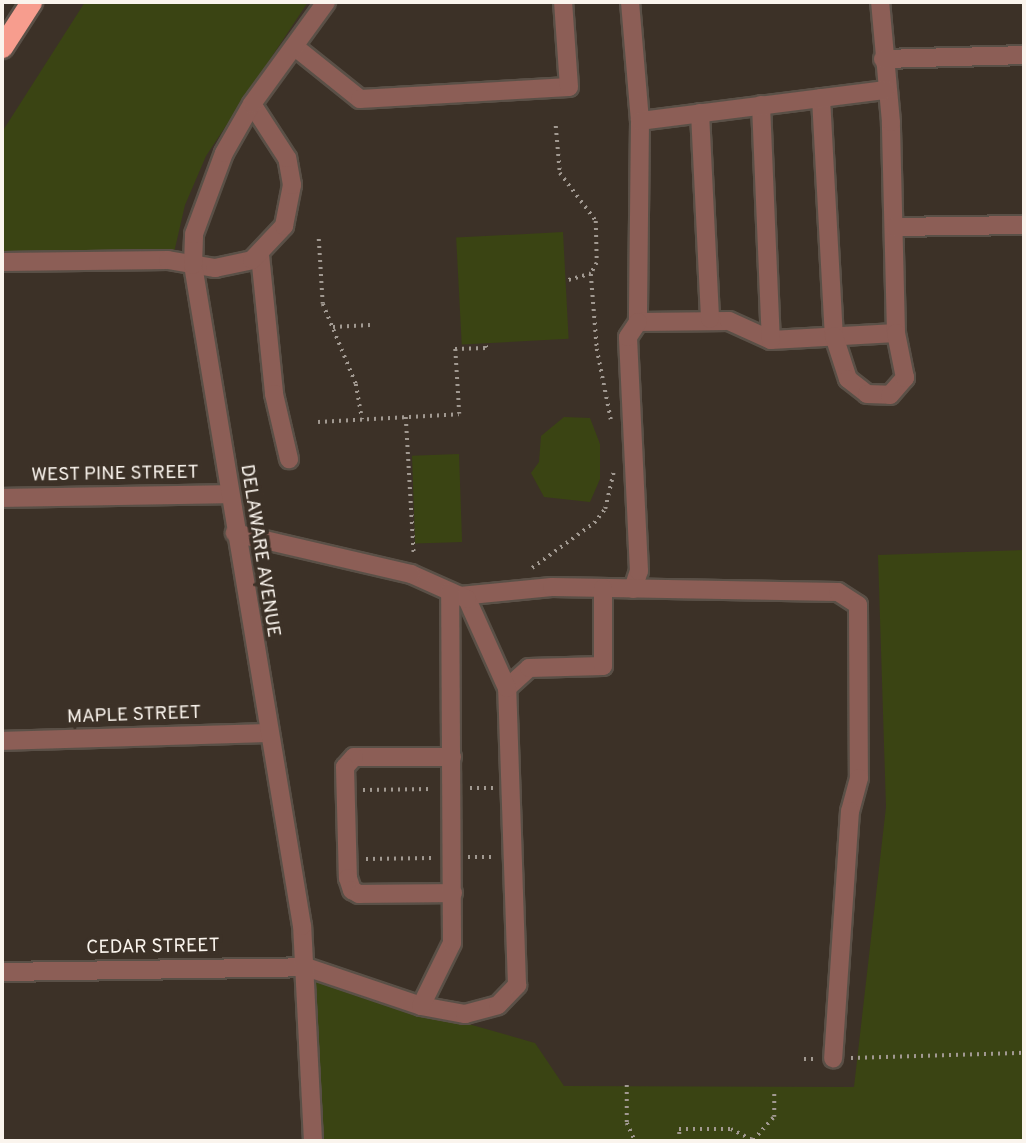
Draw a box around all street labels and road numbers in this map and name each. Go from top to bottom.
street label: WEST PINE STREET [31,462,199,488]
street label: DELAWARE AVENUE [234,462,284,640]
street label: MAPLE STREET [67,702,201,730]
street label: CEDAR STREET [86,935,220,961]

